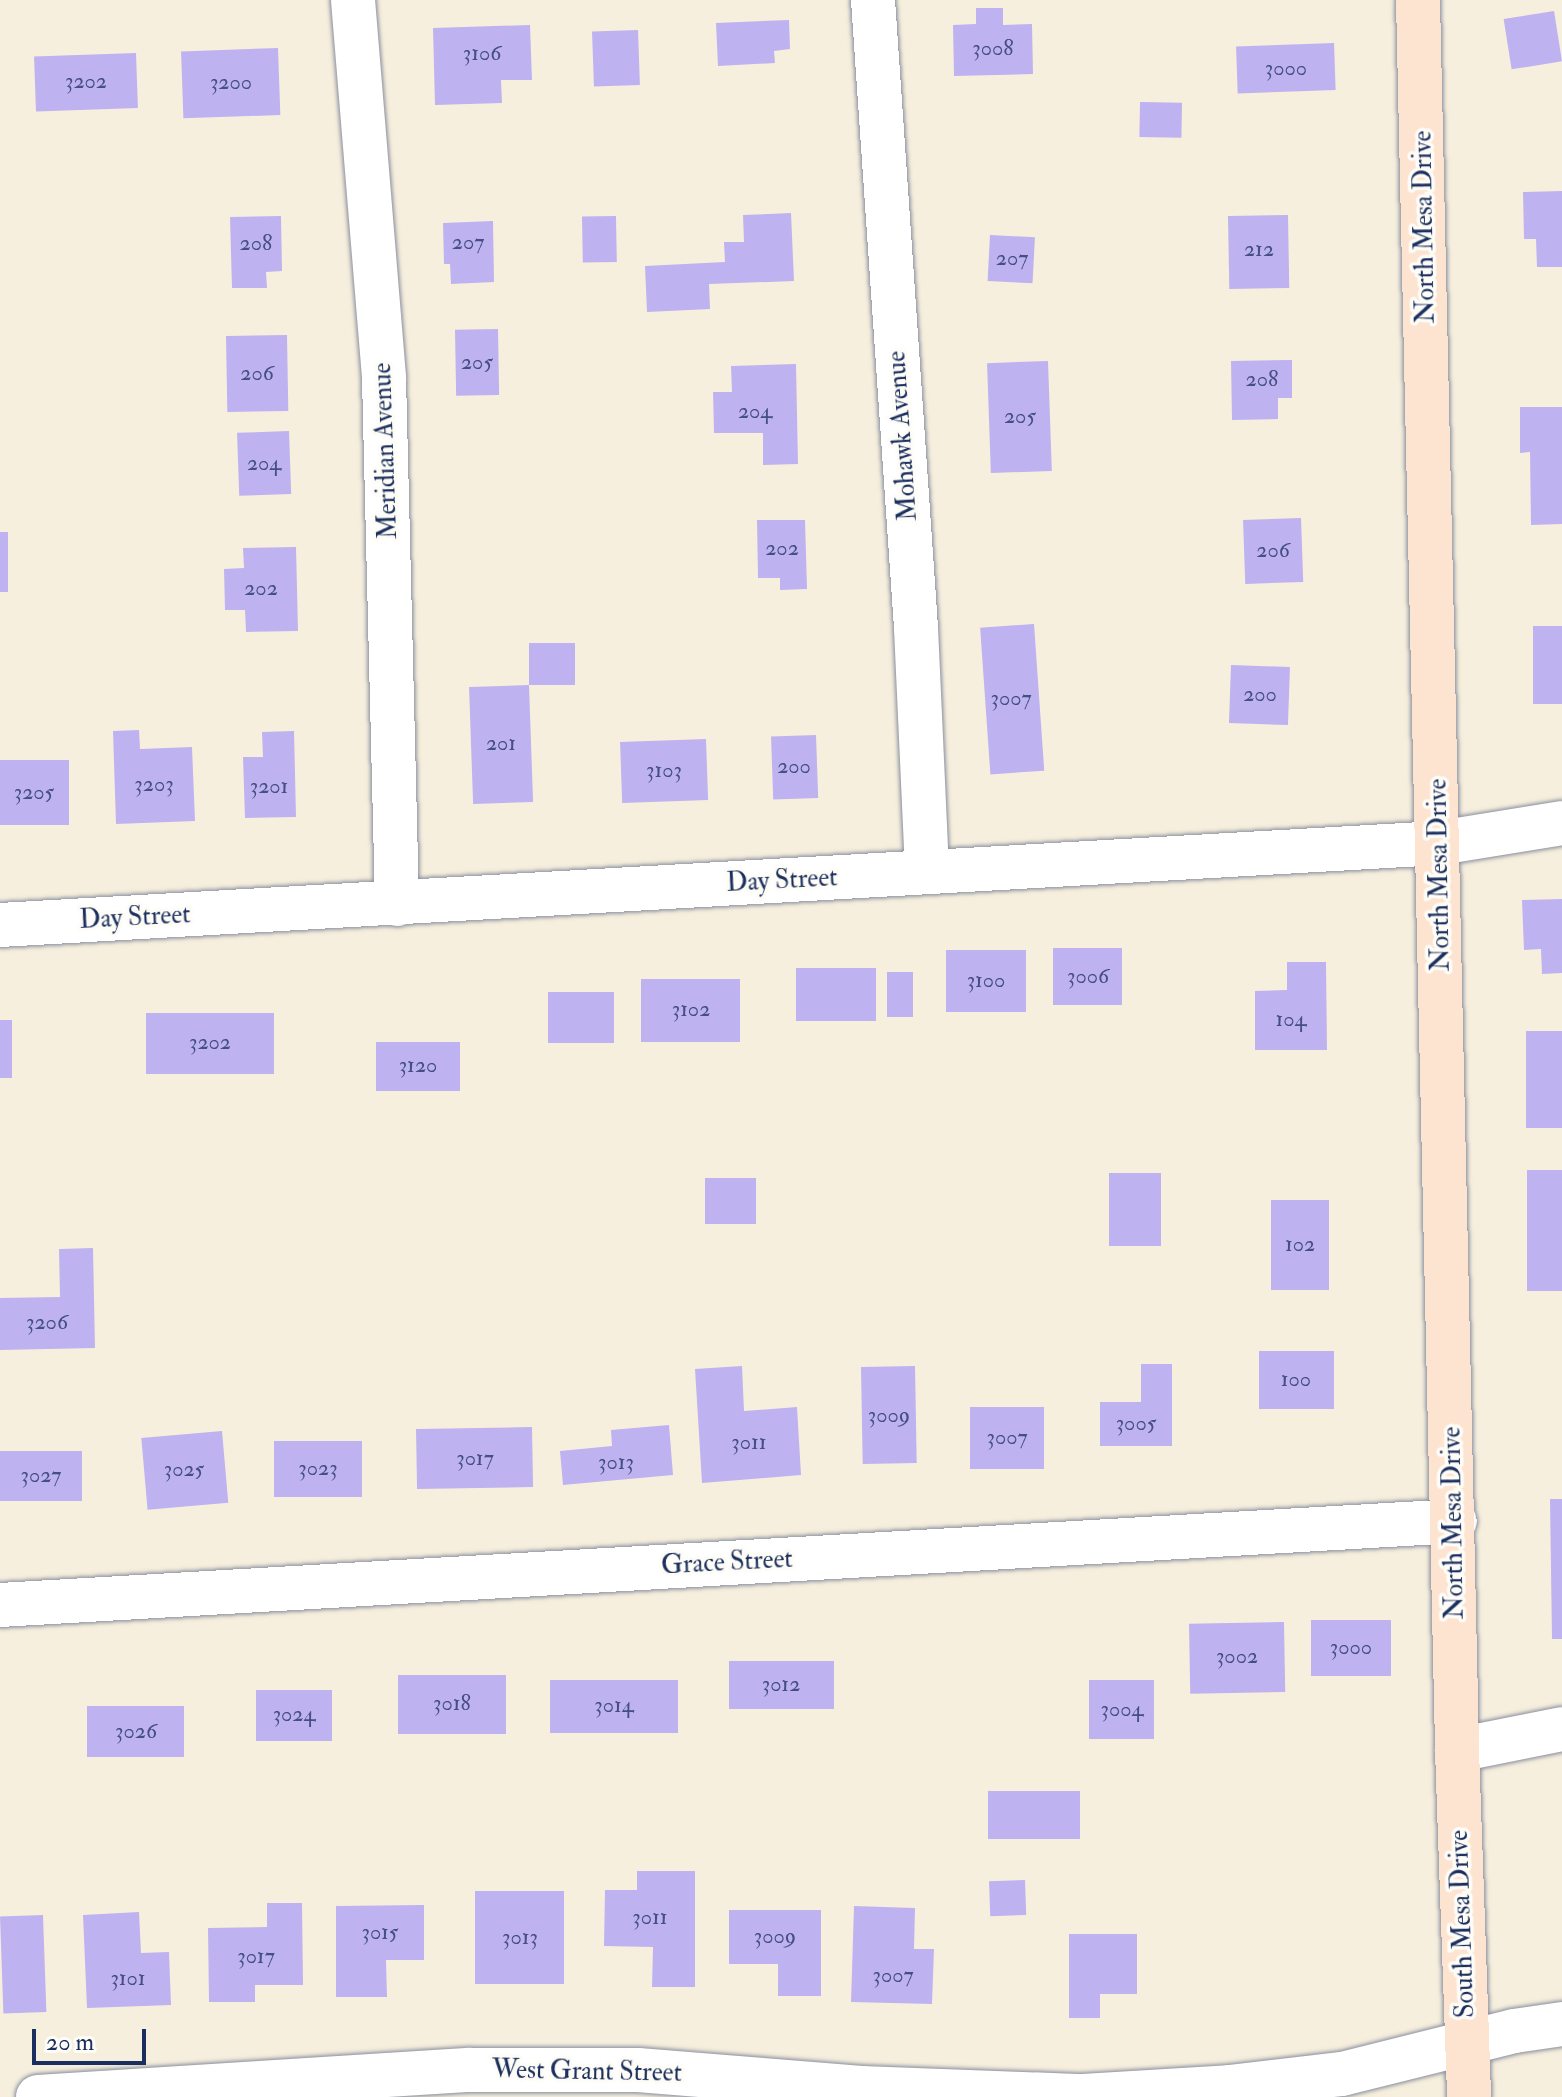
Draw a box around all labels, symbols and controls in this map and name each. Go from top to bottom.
house number: 3008 [972,36,1014,62]
house number: 3106 [463,41,501,67]
house number: 3000 [1265,56,1307,82]
house number: 3202 [65,69,107,95]
house number: 3200 [210,70,252,96]
street label: North Mesa Drive [1408,130,1442,324]
house number: 207 [452,230,484,256]
house number: 208 [240,231,272,257]
house number: 212 [1244,237,1274,263]
house number: 207 [996,246,1028,272]
house number: 205 [461,350,493,376]
street label: Mohawk Avenue [881,350,925,522]
house number: 206 [240,361,274,387]
street label: Meridian Avenue [367,362,405,540]
house number: 208 [1246,367,1278,393]
house number: 204 [738,399,772,425]
house number: 205 [1004,404,1036,430]
house number: 204 [247,451,281,477]
house number: 202 [765,536,799,562]
house number: 206 [1256,538,1290,564]
house number: 202 [244,576,278,602]
house number: 200 [1243,682,1277,708]
house number: 3007 [990,686,1032,712]
house number: 201 [486,731,516,757]
house number: 200 [777,754,811,780]
house number: 3103 [646,758,682,784]
house number: 3203 [134,772,174,798]
house number: 3201 [250,774,288,800]
street label: North Mesa Drive [1423,778,1457,972]
house number: 3205 [14,780,54,806]
street label: Day Street [726,863,838,899]
street label: Day Street [79,900,191,936]
house number: 3006 [1067,964,1109,990]
house number: 3100 [967,968,1005,994]
house number: 3102 [672,997,710,1023]
house number: 104 [1276,1007,1306,1033]
house number: 3202 [189,1030,231,1056]
house number: 3120 [399,1053,437,1079]
house number: 102 [1285,1232,1315,1258]
house number: 3206 [26,1310,68,1336]
house number: 100 [1281,1367,1311,1393]
house number: 3009 [868,1403,910,1429]
house number: 3005 [1116,1411,1156,1437]
house number: 3007 [986,1425,1028,1451]
street label: North Mesa Drive [1437,1426,1471,1620]
house number: 3011 [731,1430,767,1456]
house number: 3017 [456,1446,494,1472]
house number: 3013 [598,1450,634,1476]
house number: 3023 [298,1456,338,1482]
house number: 3025 [164,1457,204,1483]
house number: 3027 [21,1463,61,1489]
street label: Grace Street [660,1544,794,1582]
house number: 3000 [1330,1635,1372,1661]
house number: 3002 [1216,1644,1258,1670]
house number: 3012 [762,1672,800,1698]
house number: 3018 [433,1691,471,1717]
house number: 3014 [594,1693,634,1719]
house number: 3004 [1101,1697,1143,1723]
house number: 3024 [273,1702,315,1728]
house number: 3026 [115,1719,157,1745]
street label: South Mesa Drive [1444,1829,1482,2019]
house number: 3011 [632,1905,668,1931]
house number: 3015 [361,1920,399,1946]
house number: 3009 [754,1924,796,1950]
house number: 3013 [502,1925,538,1951]
house number: 3017 [237,1944,275,1970]
house number: 3007 [872,1963,914,1989]
house number: 3101 [110,1966,146,1992]
scale bar [36,2013,150,2063]
text: 20 m [46,2027,94,2058]
street label: West Grant Street [492,2055,682,2089]

